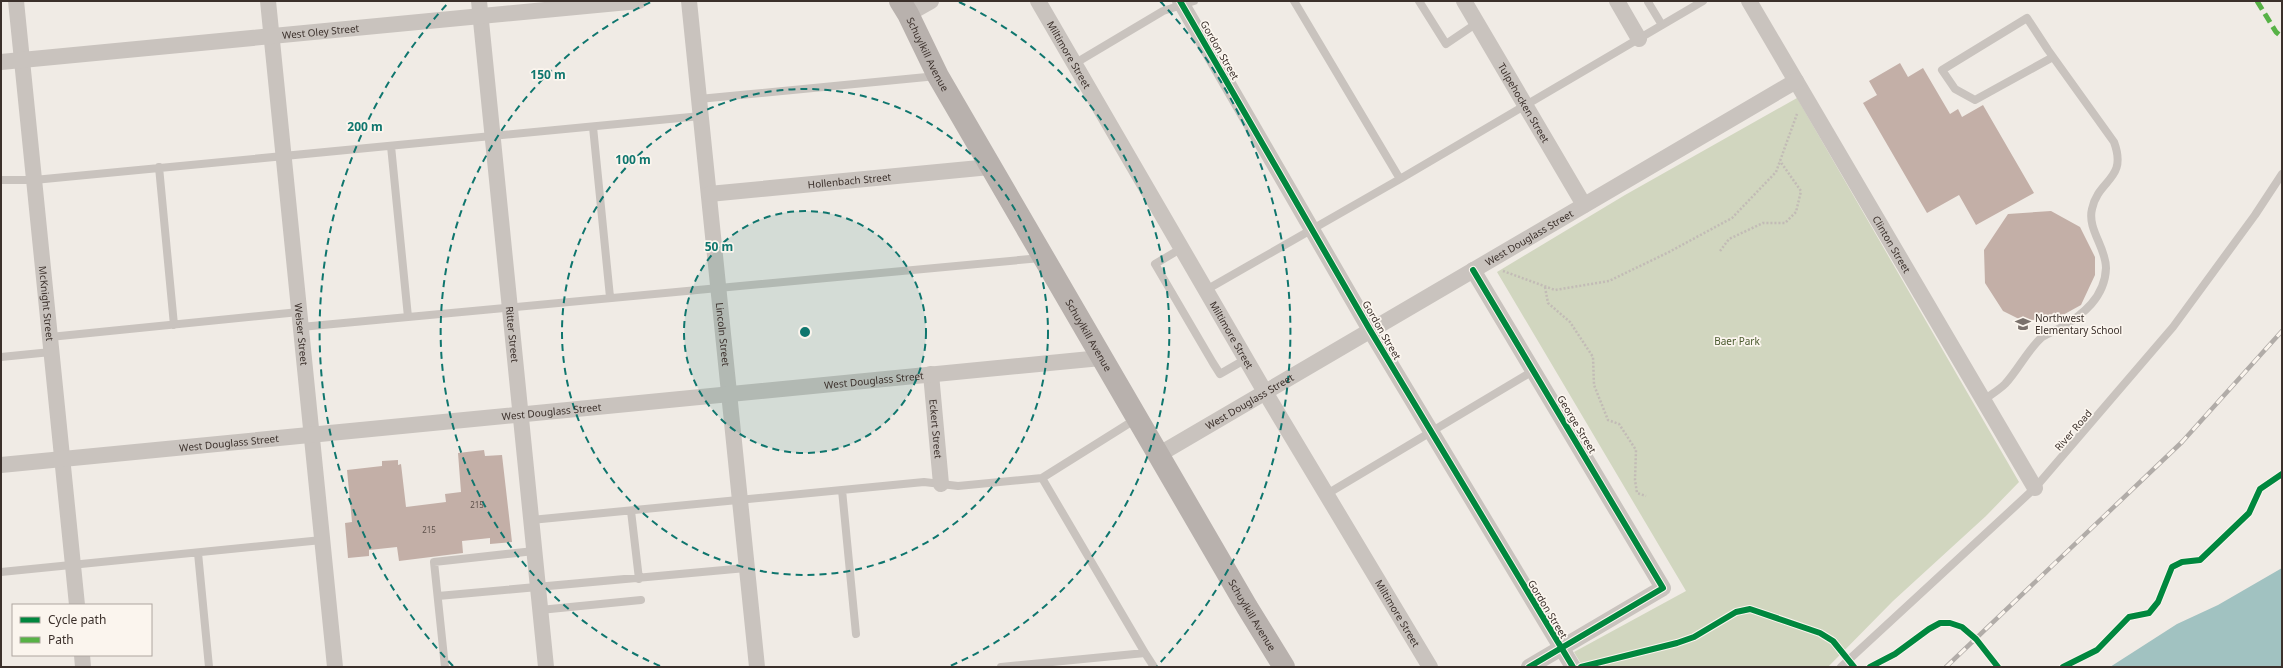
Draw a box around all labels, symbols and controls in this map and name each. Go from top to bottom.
street label: Schuylkill Avenue [903,15,953,94]
street label: Miltimore Street [1044,18,1094,91]
street label: Gordon Street [1197,18,1243,82]
street label: West Oley Street [281,21,360,42]
street label: Tulpehocken Street [1495,60,1553,146]
text: 150 m [530,66,566,83]
text: 200 m [347,118,383,135]
text: 100 m [615,151,651,168]
street label: Hollenbach Street [807,169,892,191]
street label: West Douglass Street [1482,206,1576,269]
street label: Clinton Street [1870,213,1914,276]
text: 50 m [705,238,733,255]
street label: McKnight Street [36,265,57,342]
street label: Schuylkill Avenue [1062,297,1115,374]
street label: Miltimore Street [1207,298,1257,372]
street label: Gordon Street [1359,298,1405,362]
street label: Lincoln Street [713,302,733,367]
street label: Weiser Street [291,303,312,366]
street label: Ritter Street [503,306,522,363]
place label: Northwest Elementary School [2035,311,2122,337]
school or university icon: Northwest Elementary School [2014,315,2032,333]
centre of rings [798,325,812,339]
park label: Baer Park [1714,334,1760,348]
street label: West Douglass Street [823,368,925,392]
street label: West Douglass Street [1203,370,1296,433]
street label: George Street [1554,392,1600,456]
street label: Eckert Street [926,398,946,460]
street label: West Douglass Street [501,400,602,423]
street label: River Road [2051,406,2095,454]
street label: West Douglass Street [179,431,280,455]
house number: 215 [470,499,484,510]
house number: 215 [422,524,436,535]
street label: Schuylkill Avenue [1225,577,1279,654]
street label: Miltimore Street [1372,577,1423,650]
street label: Gordon Street [1525,577,1571,641]
legend [12,604,152,656]
text: Cycle path [48,611,106,628]
text: Path [48,631,74,648]

